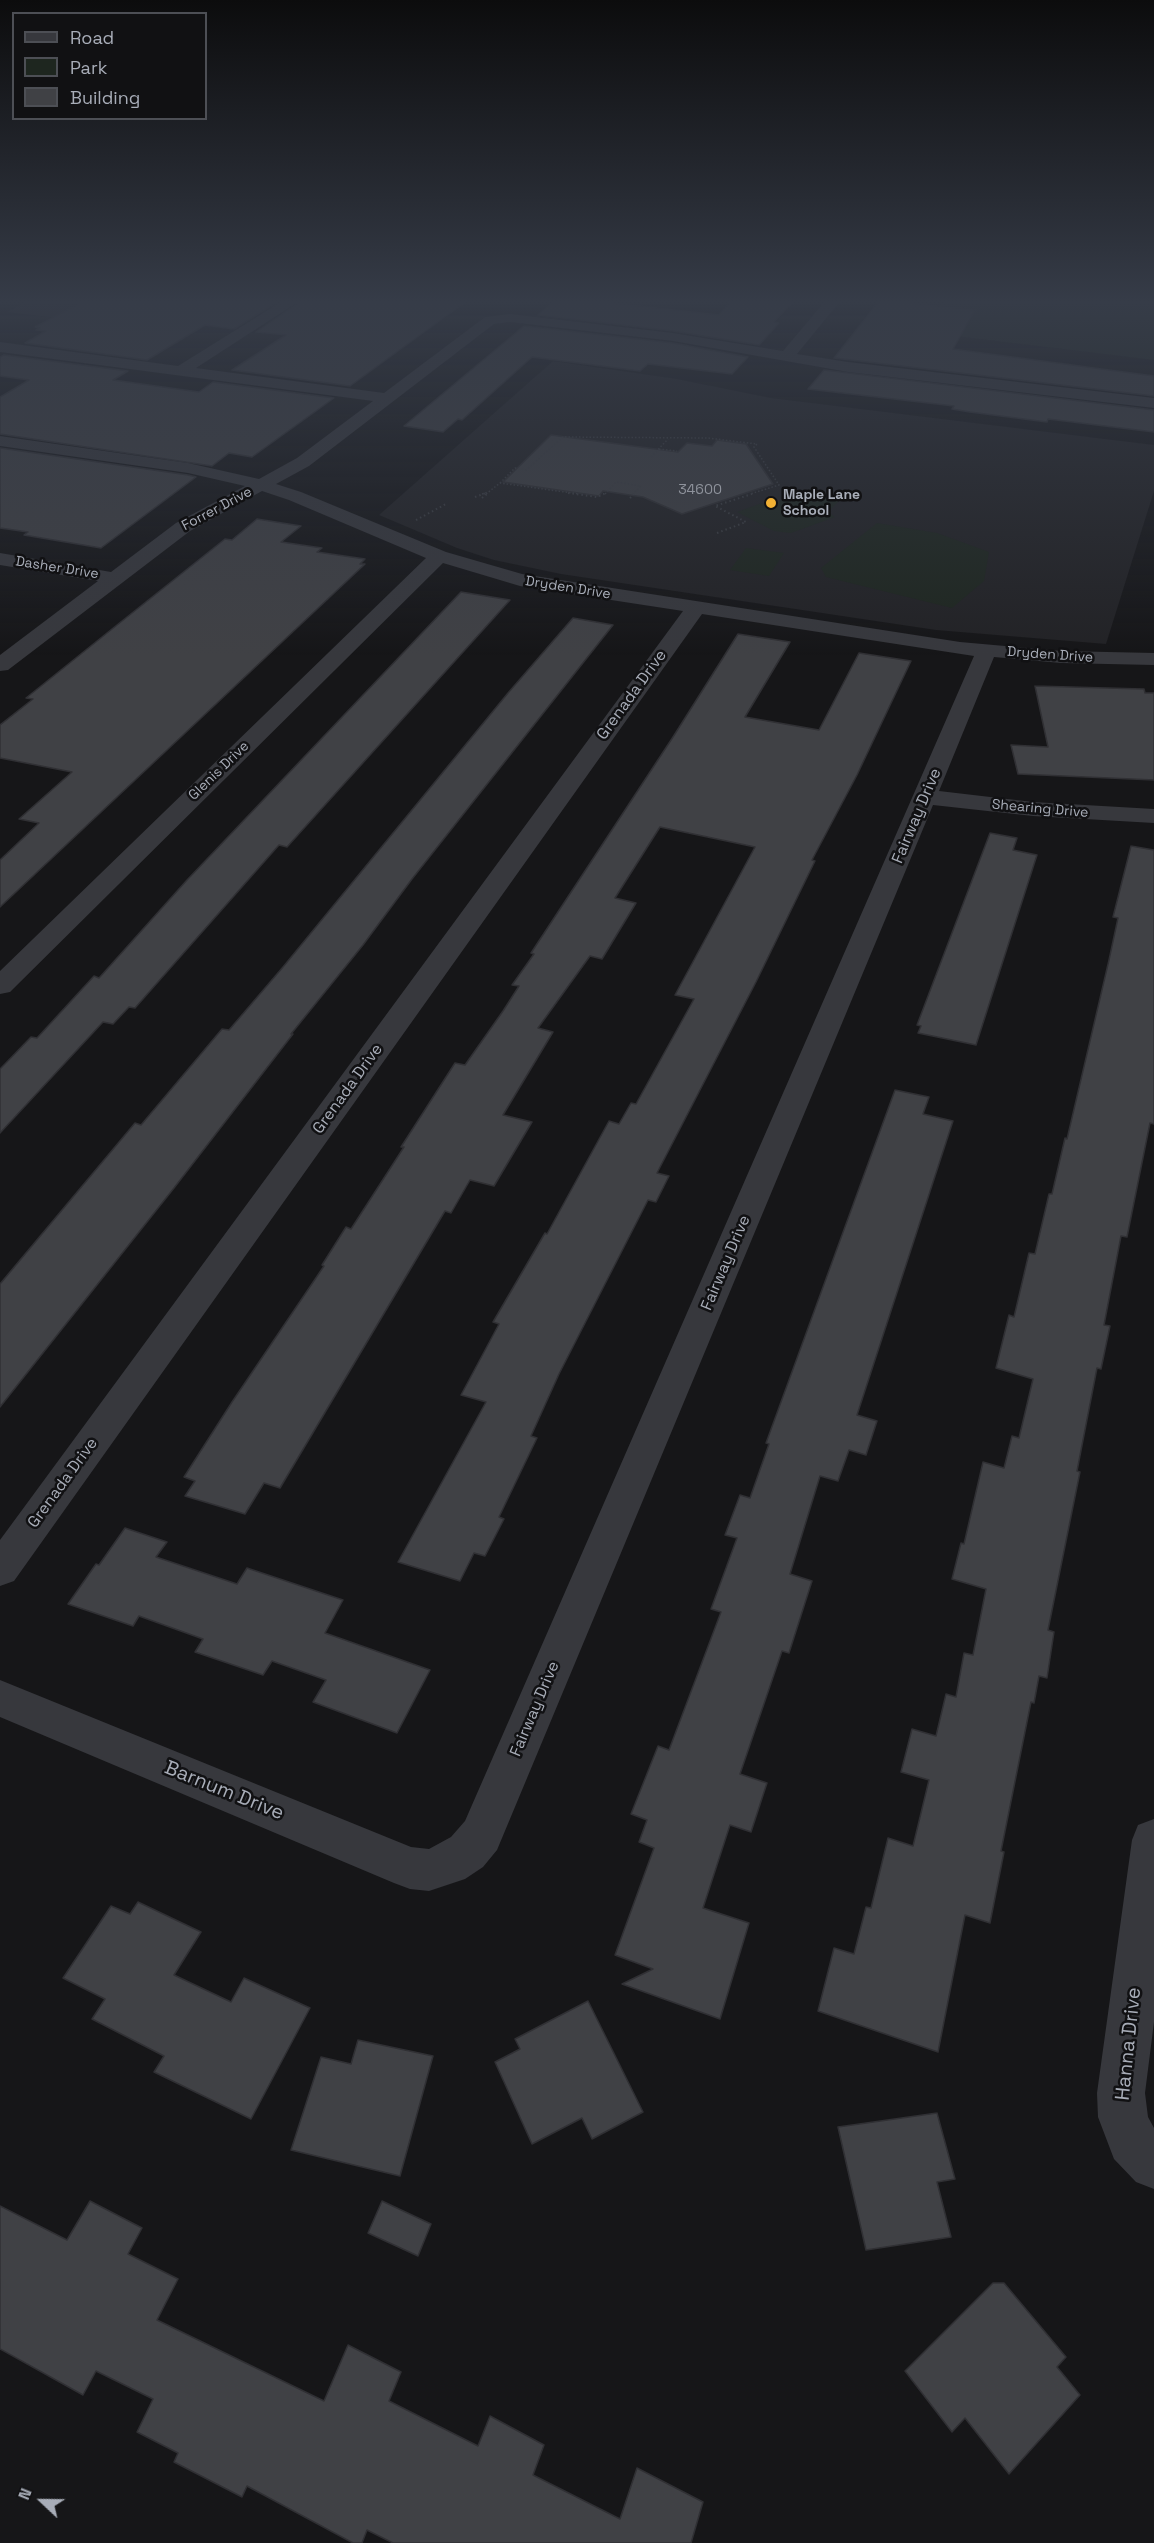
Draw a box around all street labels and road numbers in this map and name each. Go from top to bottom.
street label: Forrer Drive [179,483,255,535]
street label: Dasher Drive [14,553,100,583]
street label: Dryden Drive [524,573,612,603]
street label: Dryden Drive [1006,644,1094,666]
street label: Grenada Drive [593,646,671,744]
street label: Glenis Drive [185,738,253,804]
street label: Fairway Drive [888,765,946,867]
street label: Shearing Drive [991,796,1089,822]
street label: Grenada Drive [309,1040,387,1138]
street label: Fairway Drive [697,1212,755,1314]
street label: Grenada Drive [24,1434,102,1532]
street label: Fairway Drive [506,1658,564,1760]
street label: Barnum Drive [161,1756,287,1826]
street label: Hanna Drive [1111,1986,1147,2102]

